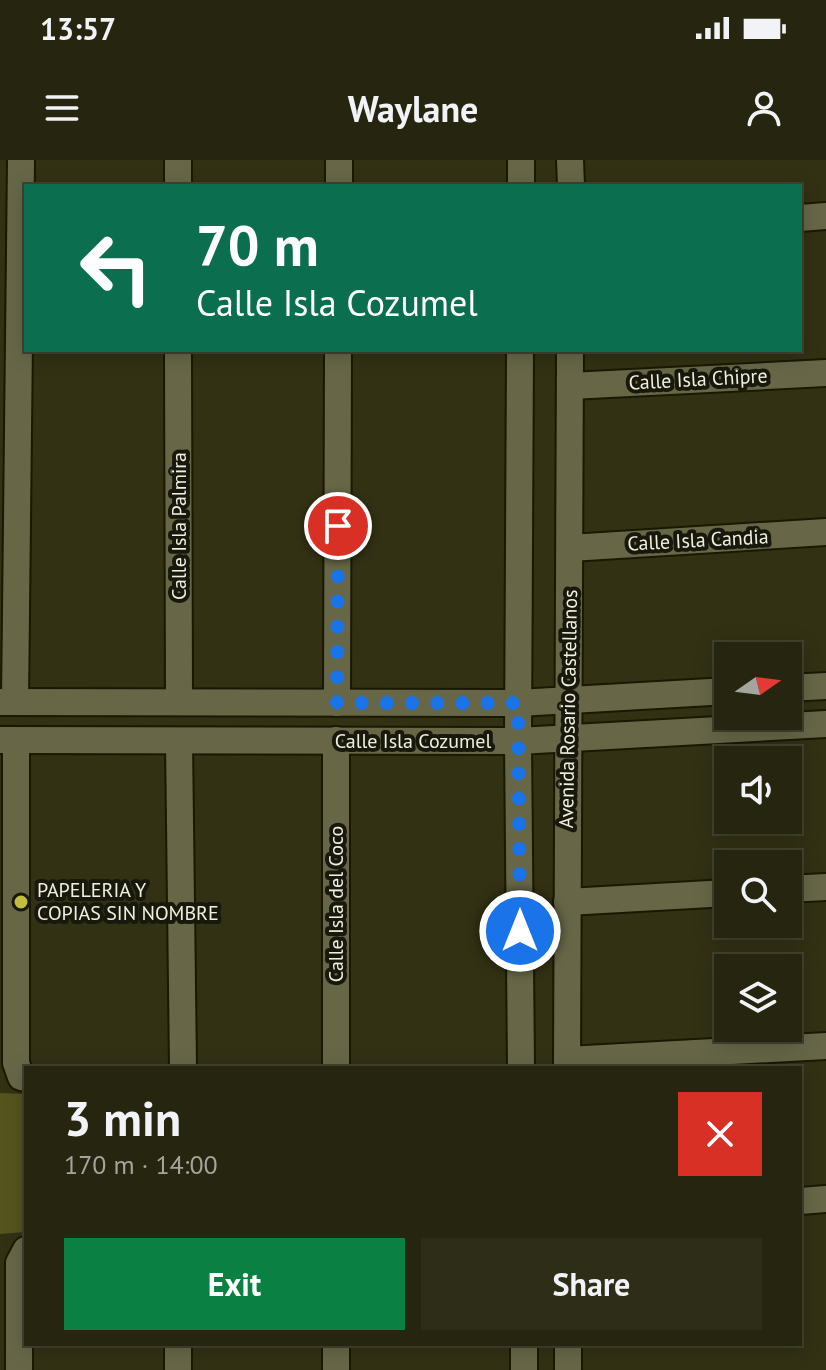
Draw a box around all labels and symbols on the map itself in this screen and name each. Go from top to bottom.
street label: Calle Isla Chipre [628,362,768,396]
street label: Calle Isla Palmira [166,452,192,600]
pin [304,492,372,560]
street label: Calle Isla Candia [627,523,769,557]
street label: Avenida Rosario Castellanos [553,589,583,829]
north arrow [714,642,802,730]
street label: Calle Isla Cozumel [335,728,491,754]
street label: Calle Isla del Coco [323,826,349,982]
place label: PAPELERIA Y COPIAS SIN NOMBRE [37,877,219,926]
position arrow [478,889,562,973]
marker: PAPELERIA Y COPIAS SIN NOMBRE [12,893,30,911]

